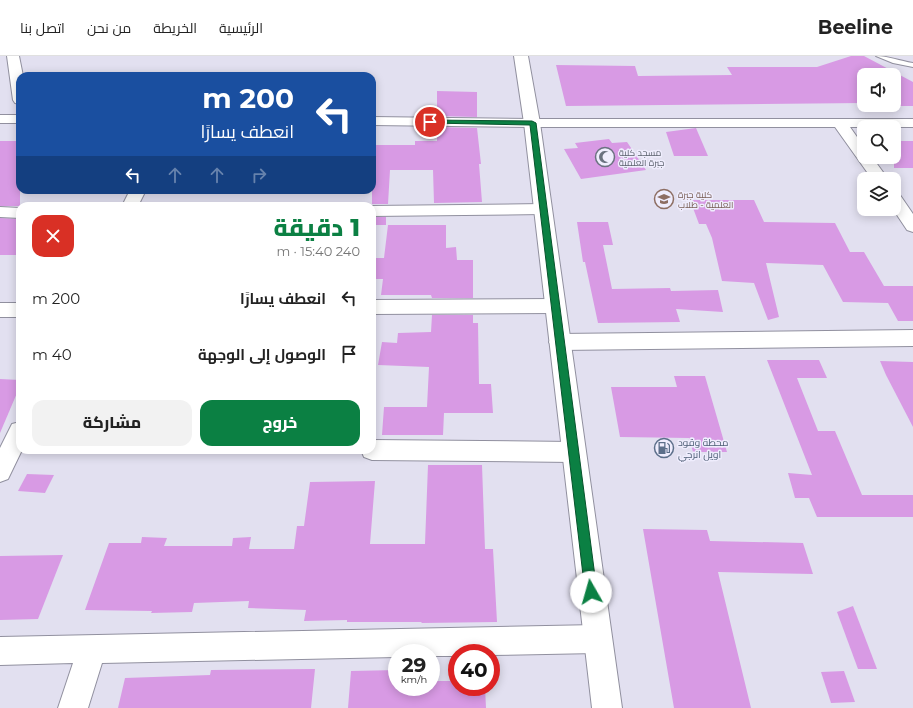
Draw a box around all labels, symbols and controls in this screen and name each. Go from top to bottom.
text: Beeline [818,16,893,39]
text: اتصل بنا [20,19,65,37]
text: من نحن [87,19,131,37]
text: الخريطة [153,19,197,37]
text: الرئيسية [219,19,263,37]
map controls [857,68,901,216]
button: sound [857,68,901,112]
text: 200 m [202,81,294,115]
icon: left [308,88,360,140]
pin [413,105,447,139]
icon: arrive [419,111,441,133]
button: search [857,120,901,164]
text: انعطف يسارًا [201,121,294,143]
mosque icon: مسجد كلية جبرة العلمية [594,146,616,168]
place label: مسجد كلية جبرة العلمية [619,147,664,168]
icon: left [122,164,144,186]
icon: ahead [164,164,186,186]
icon: ahead [206,164,228,186]
icon: right [248,164,270,186]
button: layers [857,172,901,216]
school or university icon: كلية جبرة العلمية - طلاب [653,188,675,210]
place label: كلية جبرة العلمية - طلاب [678,189,733,210]
text: 1 دقيقة [274,213,360,242]
button: close [32,215,74,257]
text: 240 m · 15:40 [276,243,360,259]
icon: left [338,287,360,309]
text: 200 m [32,289,80,308]
text: انعطف يسارًا [240,289,326,308]
icon: arrive [338,343,360,365]
text: 40 m [32,345,72,364]
text: الوصول إلى الوجهة [198,345,326,364]
button: مشاركة [32,400,192,446]
button: خروج [200,400,360,446]
place label: محطة وقود اويل انرجي [678,436,728,462]
fuel station icon: محطة وقود اويل انرجي [653,437,675,459]
position arrow [570,571,612,613]
speed limit sign: 40 [448,644,500,696]
text: 29 [402,653,426,677]
text: km/h [401,673,427,686]

